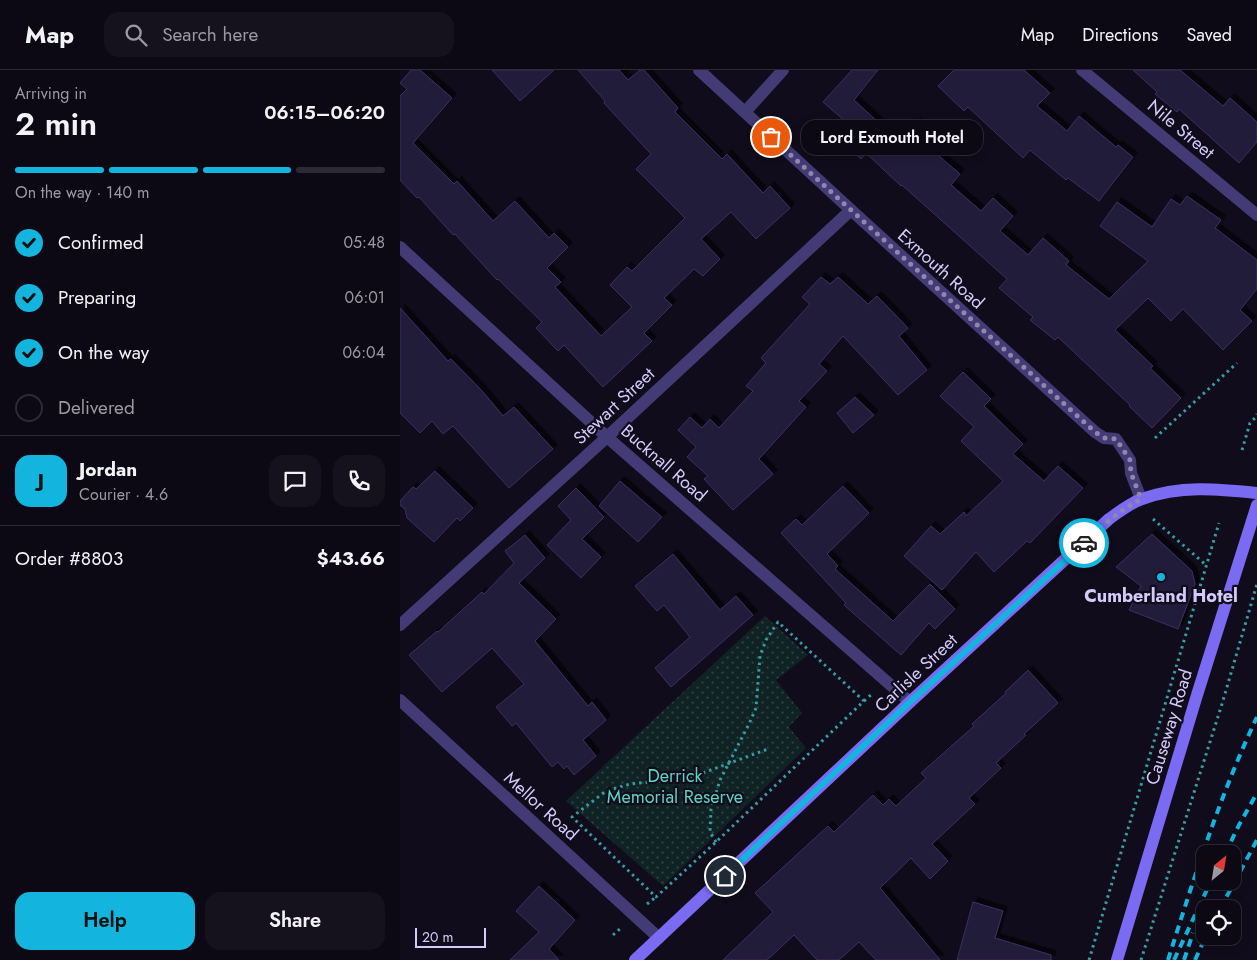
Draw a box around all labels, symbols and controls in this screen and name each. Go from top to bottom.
search box [104,12,454,57]
text: Map [25,17,74,52]
icon: search [122,21,150,49]
text: Search here [162,21,258,48]
text: Map [1021,22,1054,48]
text: Directions [1082,22,1158,48]
text: Saved [1186,22,1232,48]
text: Arriving in [15,82,87,105]
street label: Nile Street [1142,93,1221,165]
text: 06:15–06:20 [264,99,385,126]
text: 2 min [15,101,97,147]
pin [750,116,792,158]
callout: Lord Exmouth Hotel [801,120,984,154]
icon: bag [757,123,785,151]
text: Lord Exmouth Hotel [820,126,964,149]
text: On the way · 140 m [15,181,149,204]
street label: Exmouth Road [892,223,990,315]
icon: check [15,229,43,257]
text: Confirmed [58,229,144,256]
text: 05:48 [344,231,385,254]
icon: check [15,284,43,312]
text: Preparing [58,284,136,311]
text: 06:01 [345,286,385,309]
icon: check [15,339,43,367]
text: On the way [58,339,149,366]
text: 06:04 [342,341,385,364]
street label: Stewart Street [567,361,661,451]
text: Delivered [58,394,135,421]
street label: Bucknall Road [615,418,713,508]
button: chat [269,455,321,507]
button: phone [333,455,385,507]
text: Jordan [79,456,137,483]
text: J [38,467,44,494]
text: Courier · 4.6 [79,483,168,506]
courier [1059,518,1109,568]
icon: car [1070,529,1098,557]
text: Order #8803 [15,545,123,572]
text: $43.66 [317,545,385,572]
marker: Cumberland Hotel [1155,571,1167,583]
place label: Cumberland Hotel [1084,583,1238,609]
street label: Carlisle Street [869,627,964,718]
street label: Causeway Road [1139,666,1199,788]
park label: Derrick Memorial Reserve [607,763,743,810]
street label: Mellor Road [498,765,584,847]
north arrow [1196,845,1241,890]
map controls [1196,845,1241,945]
pin [704,855,746,897]
icon: home [711,862,739,890]
button: Help [15,892,195,950]
button: Share [205,892,385,950]
button: locate [1196,900,1241,945]
scale bar [415,925,486,948]
text: 20 m [422,927,454,947]

